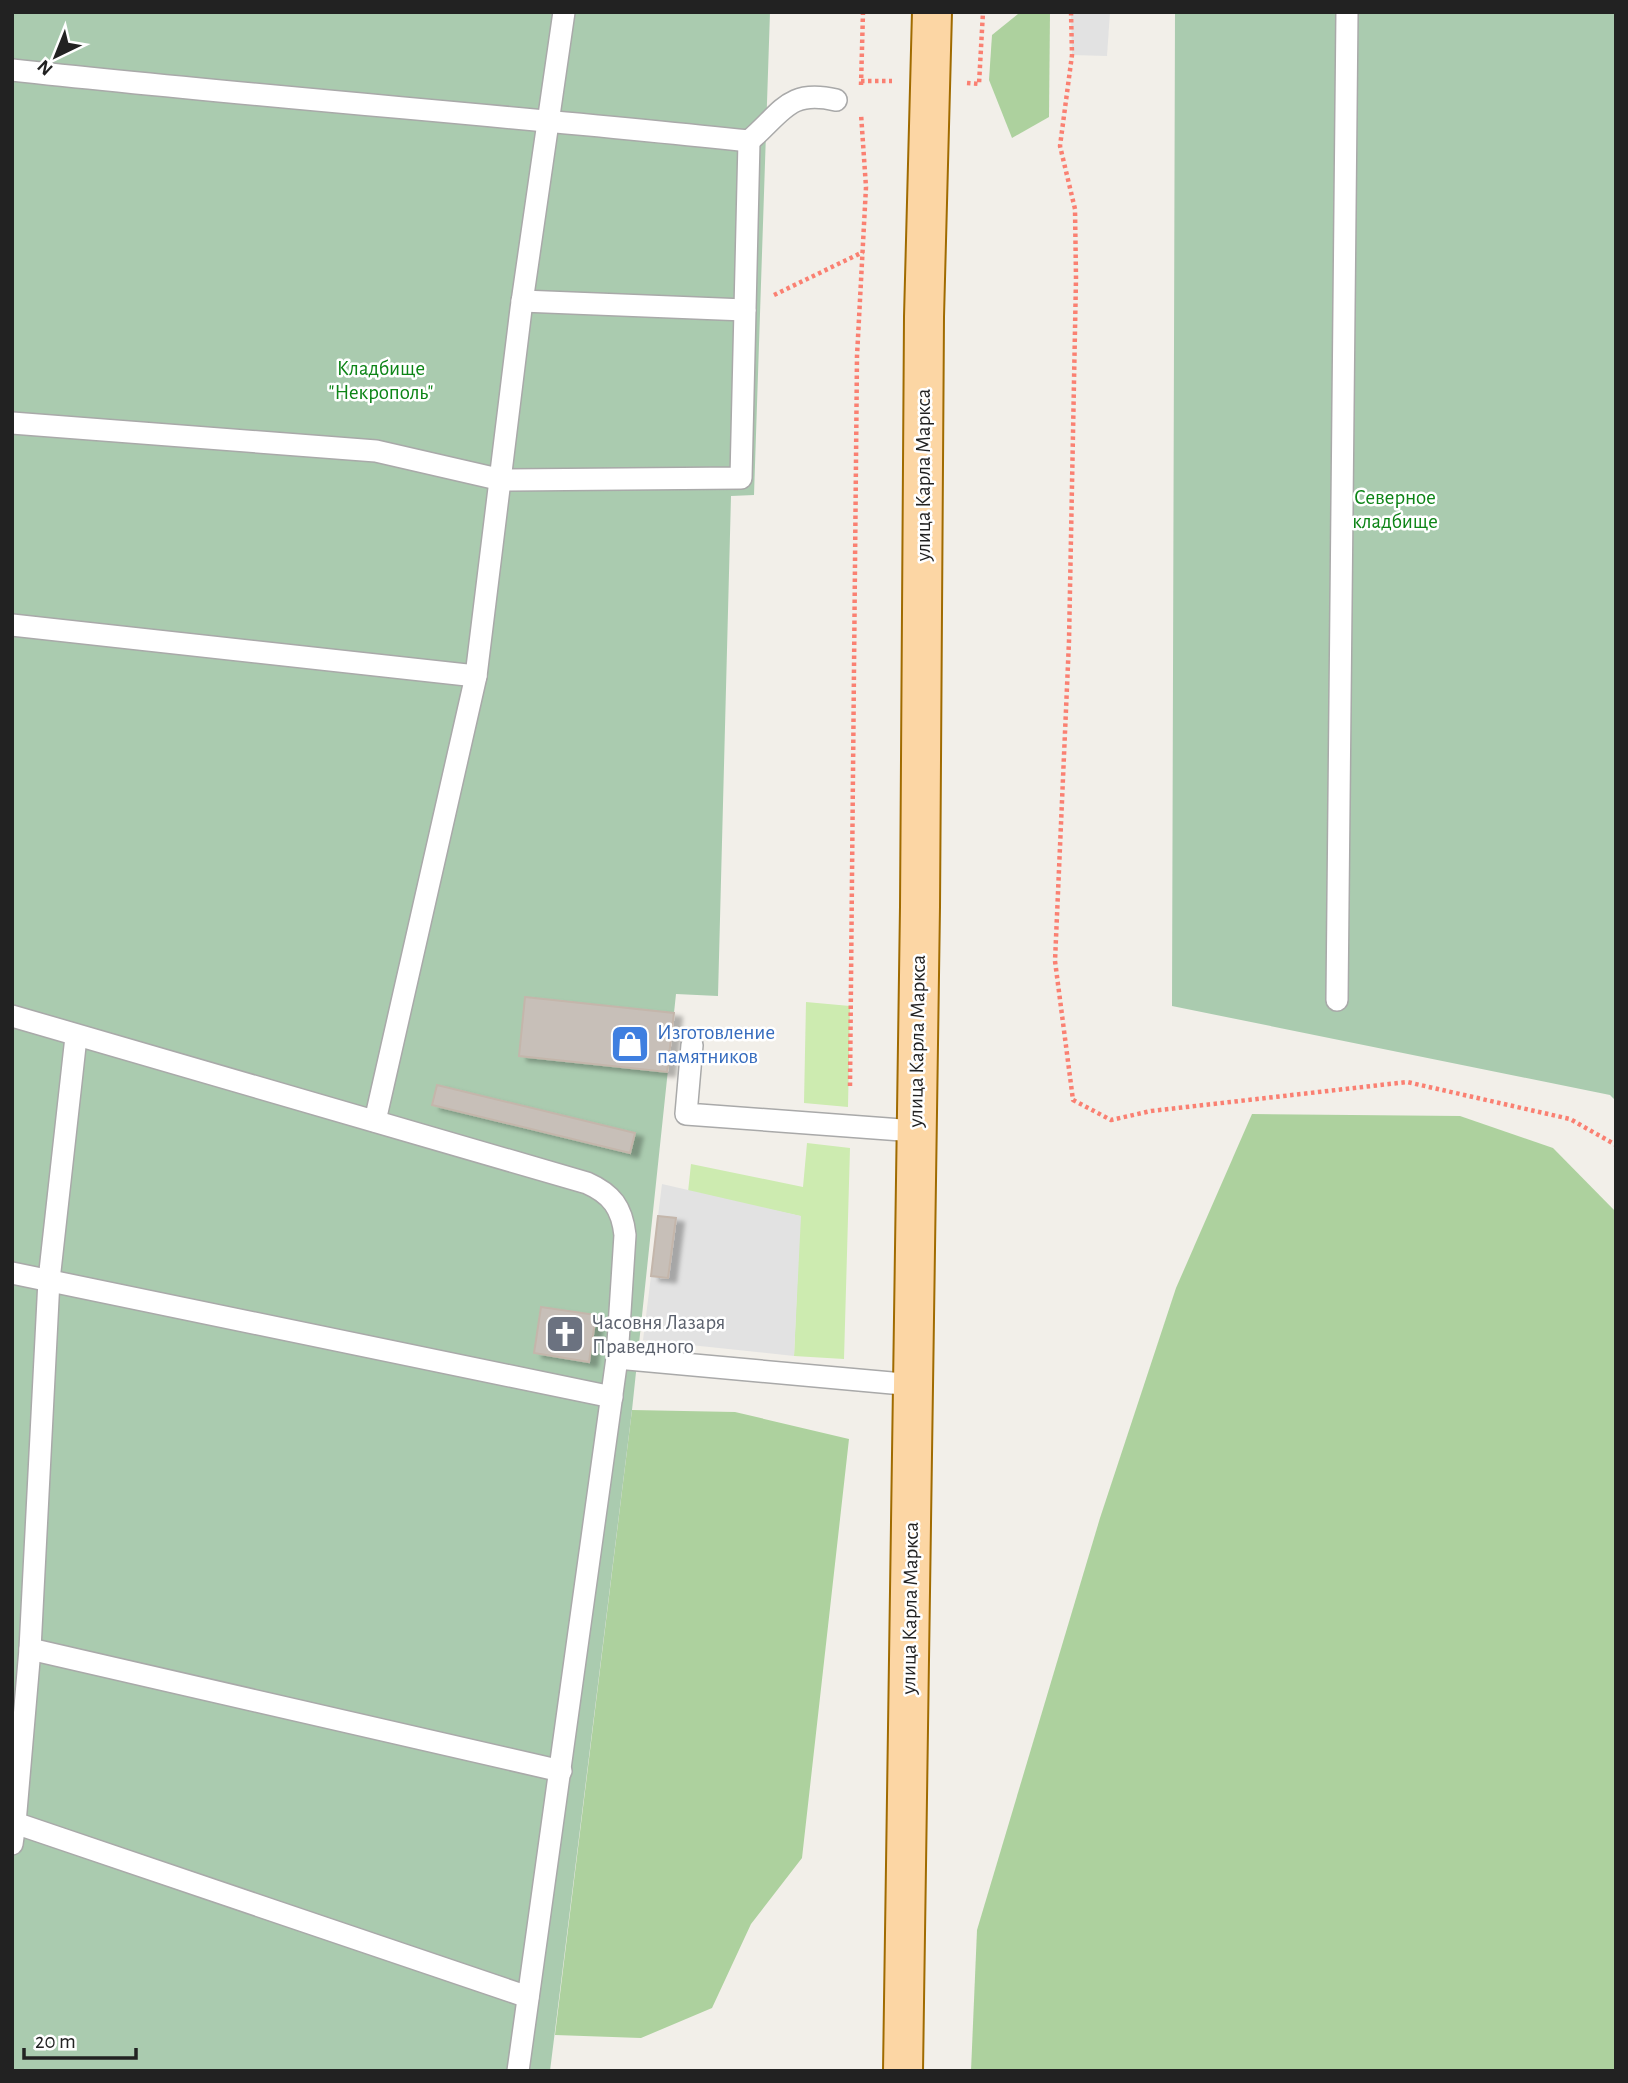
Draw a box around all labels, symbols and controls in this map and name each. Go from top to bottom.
north arrow [21,21,91,91]
text: N [34,56,57,79]
park label: Кладбище "Некрополь" [329,358,433,403]
street label: улица Карла Маркса [913,388,934,562]
park label: Северное кладбище [1352,487,1438,532]
street label: улица Карла Маркса [905,954,929,1128]
place label: Изготовление памятников [657,1022,775,1067]
shop icon: Изготовление памятников [609,1023,651,1065]
place label: Часовня Лазаря Праведного [592,1312,725,1357]
church icon: Часовня Лазаря Праведного [544,1313,586,1355]
street label: улица Карла Маркса [898,1521,922,1695]
scale bar [24,2016,136,2060]
text: 20 m [35,2031,76,2052]

